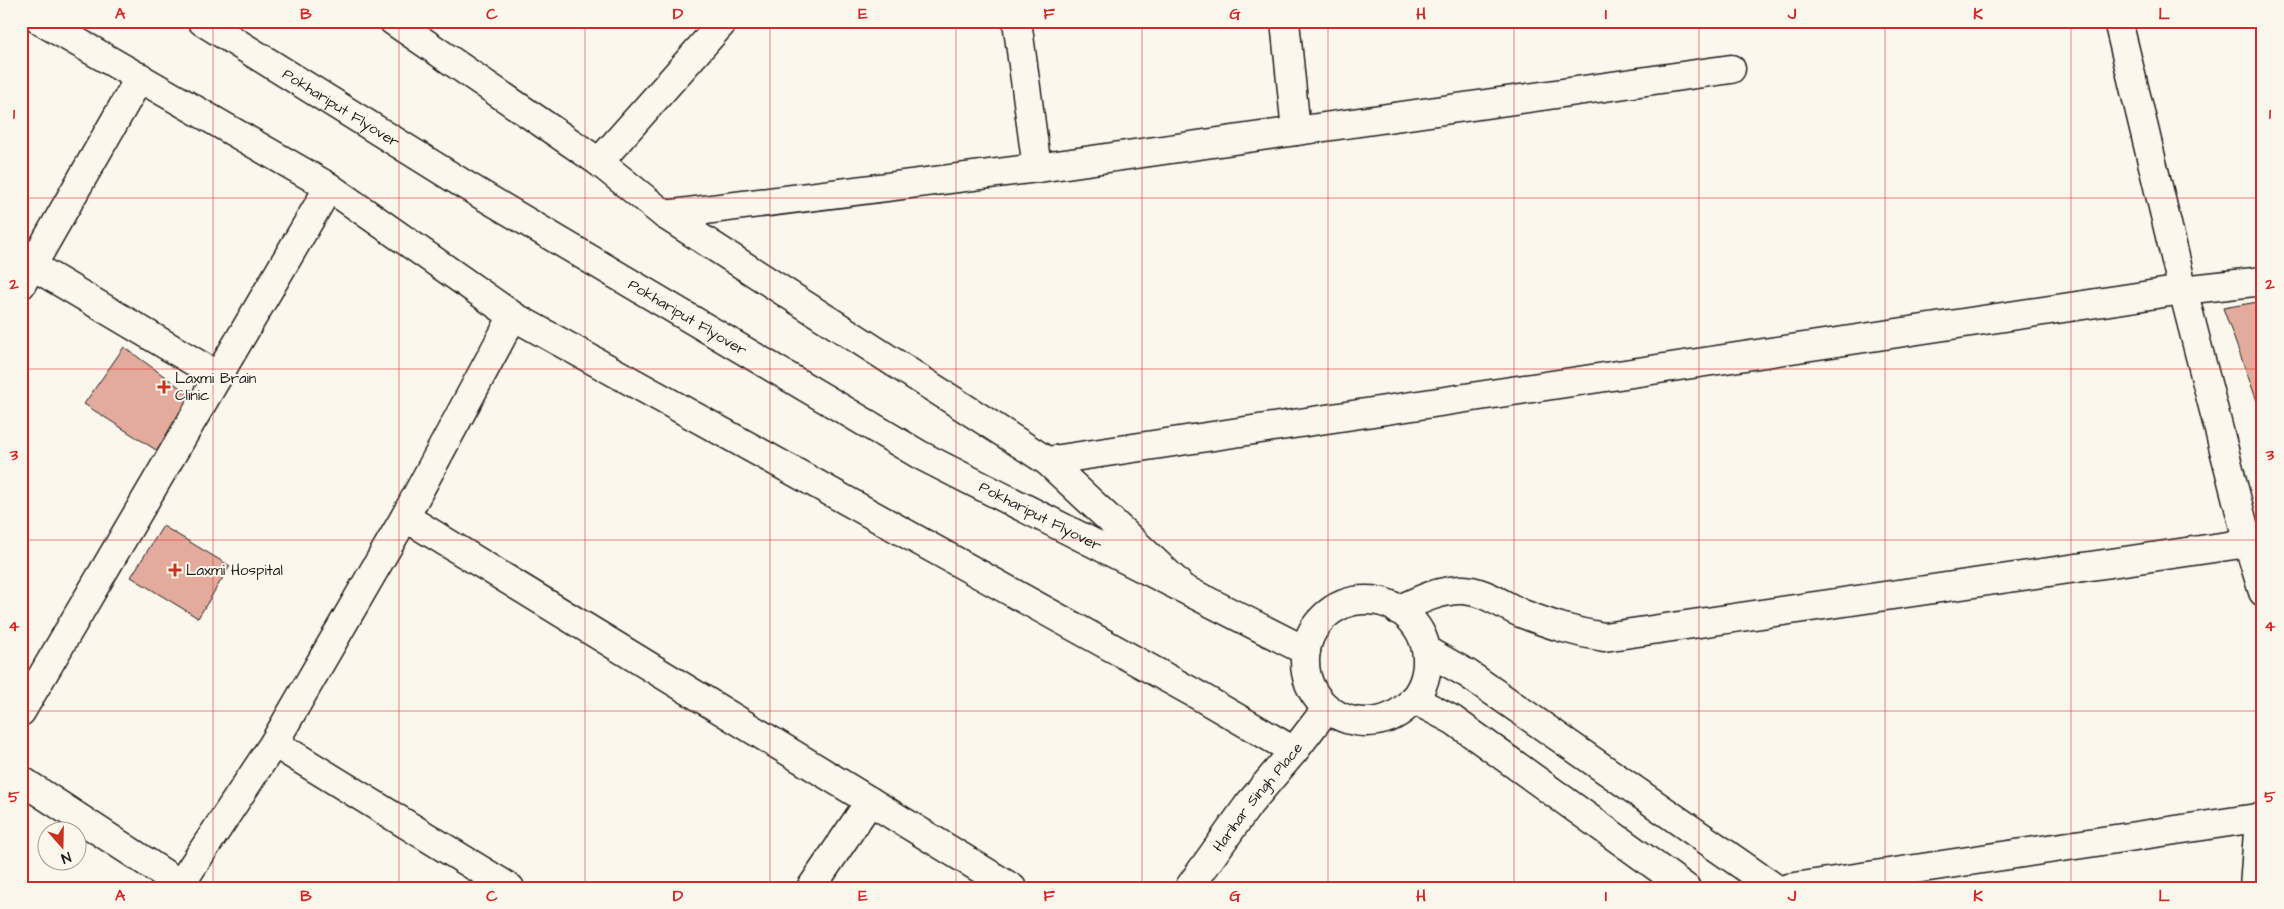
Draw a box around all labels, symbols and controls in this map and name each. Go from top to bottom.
text: A [115,3,126,25]
text: B [300,3,312,25]
text: C [486,3,498,25]
text: D [673,3,684,25]
text: E [858,3,868,25]
text: F [1043,3,1055,25]
text: G [1229,3,1241,25]
text: H [1416,3,1426,25]
text: I [1605,3,1607,25]
text: J [1787,3,1797,25]
text: K [1973,3,1983,25]
text: L [2158,3,2170,25]
street label: Pokhariput Flyover [279,63,404,152]
text: 1 [13,103,16,125]
text: 1 [2269,103,2272,125]
text: 2 [8,273,19,295]
text: 2 [2264,273,2275,295]
street label: Pokhariput Flyover [625,274,751,361]
place label: Laxmi Brain Clinic [175,368,257,406]
marker: Laxmi Brain Clinic [157,380,171,394]
text: 3 [9,444,19,466]
text: 3 [2265,444,2275,466]
street label: Pokhariput Flyover [976,476,1105,556]
place label: Laxmi Hospital [186,560,283,581]
marker: Laxmi Hospital [168,563,182,577]
text: 4 [9,615,20,637]
text: 4 [2265,615,2276,637]
street label: Harihar Singh Place [1208,738,1307,856]
text: 5 [8,786,20,808]
text: 5 [2264,786,2276,808]
north arrow [38,822,88,872]
text: N [58,846,74,868]
text: A [115,885,126,907]
text: B [300,885,312,907]
text: C [486,885,498,907]
text: D [673,885,684,907]
text: E [858,885,868,907]
text: F [1043,885,1055,907]
text: G [1229,885,1241,907]
text: H [1416,885,1426,907]
text: I [1605,885,1607,907]
text: J [1787,885,1797,907]
text: K [1973,885,1983,907]
text: L [2158,885,2170,907]

